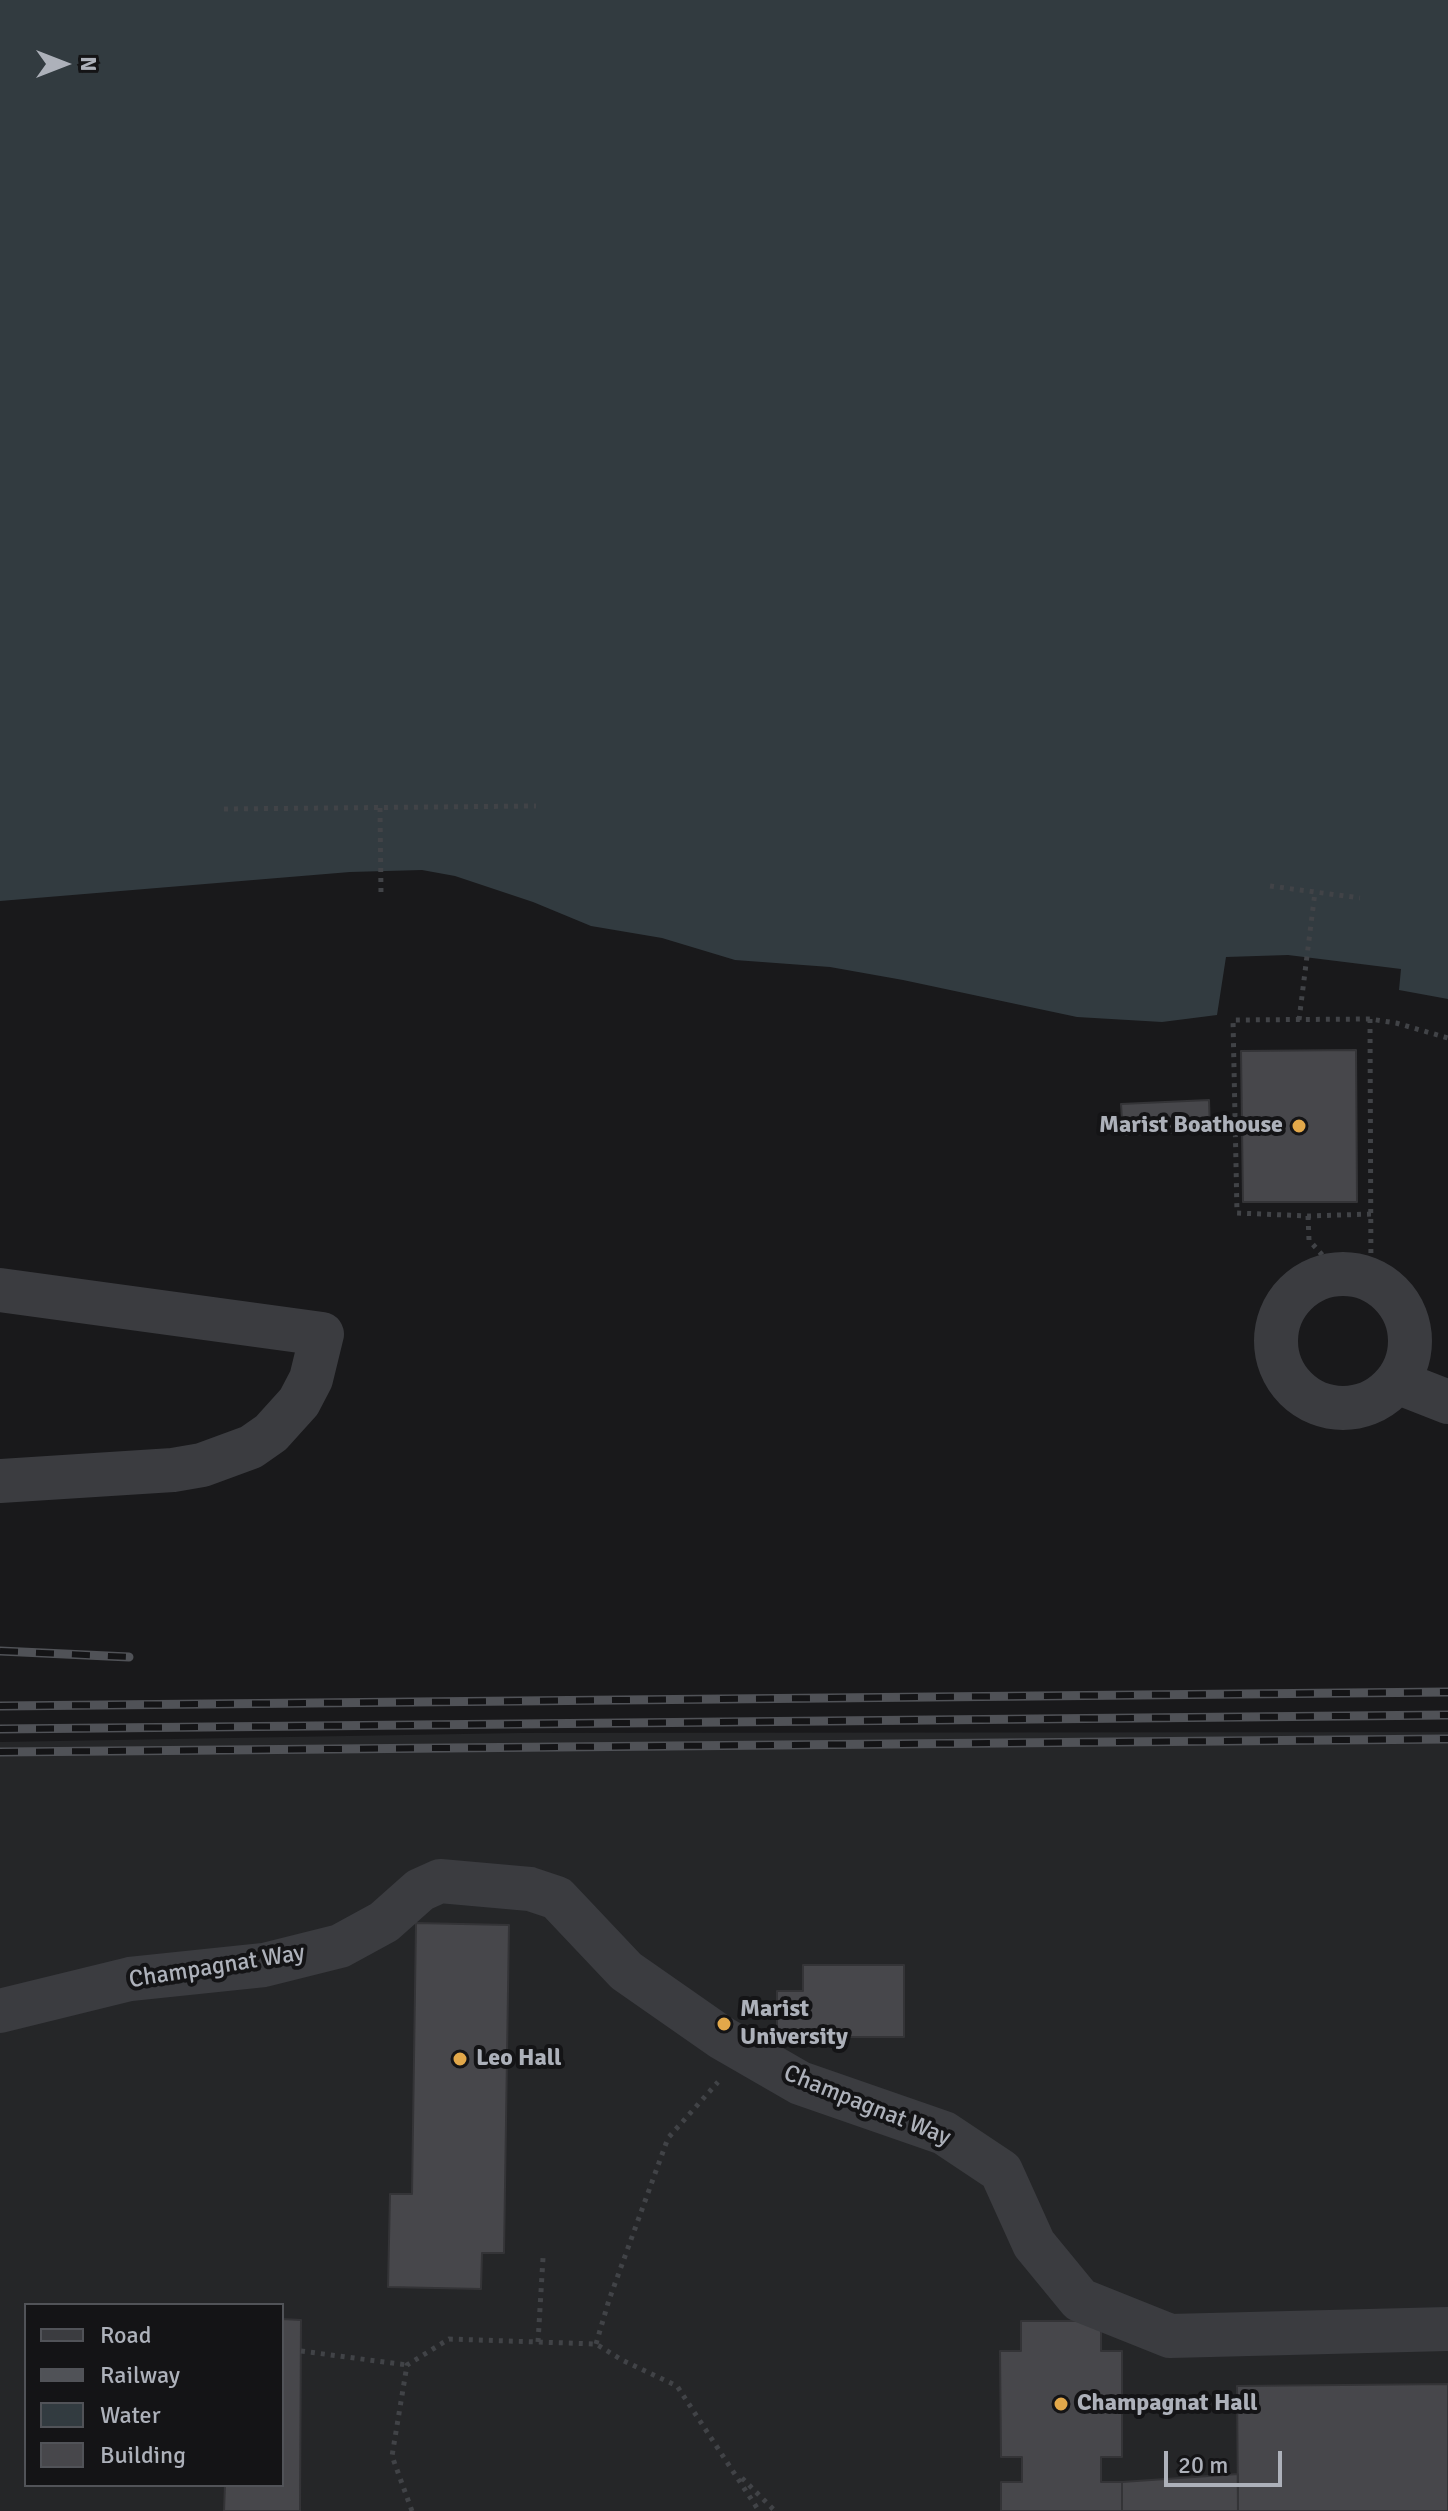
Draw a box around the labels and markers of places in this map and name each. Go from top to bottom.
place label: Marist Boathouse [1099,1112,1283,1140]
marker: Marist Boathouse [1290,1117,1308,1135]
place label: Marist University [740,1996,848,2052]
marker: Marist University [715,2015,733,2033]
place label: Leo Hall [476,2045,562,2073]
marker: Leo Hall [451,2050,469,2068]
place label: Champagnat Hall [1077,2390,1257,2418]
marker: Champagnat Hall [1052,2395,1070,2413]

